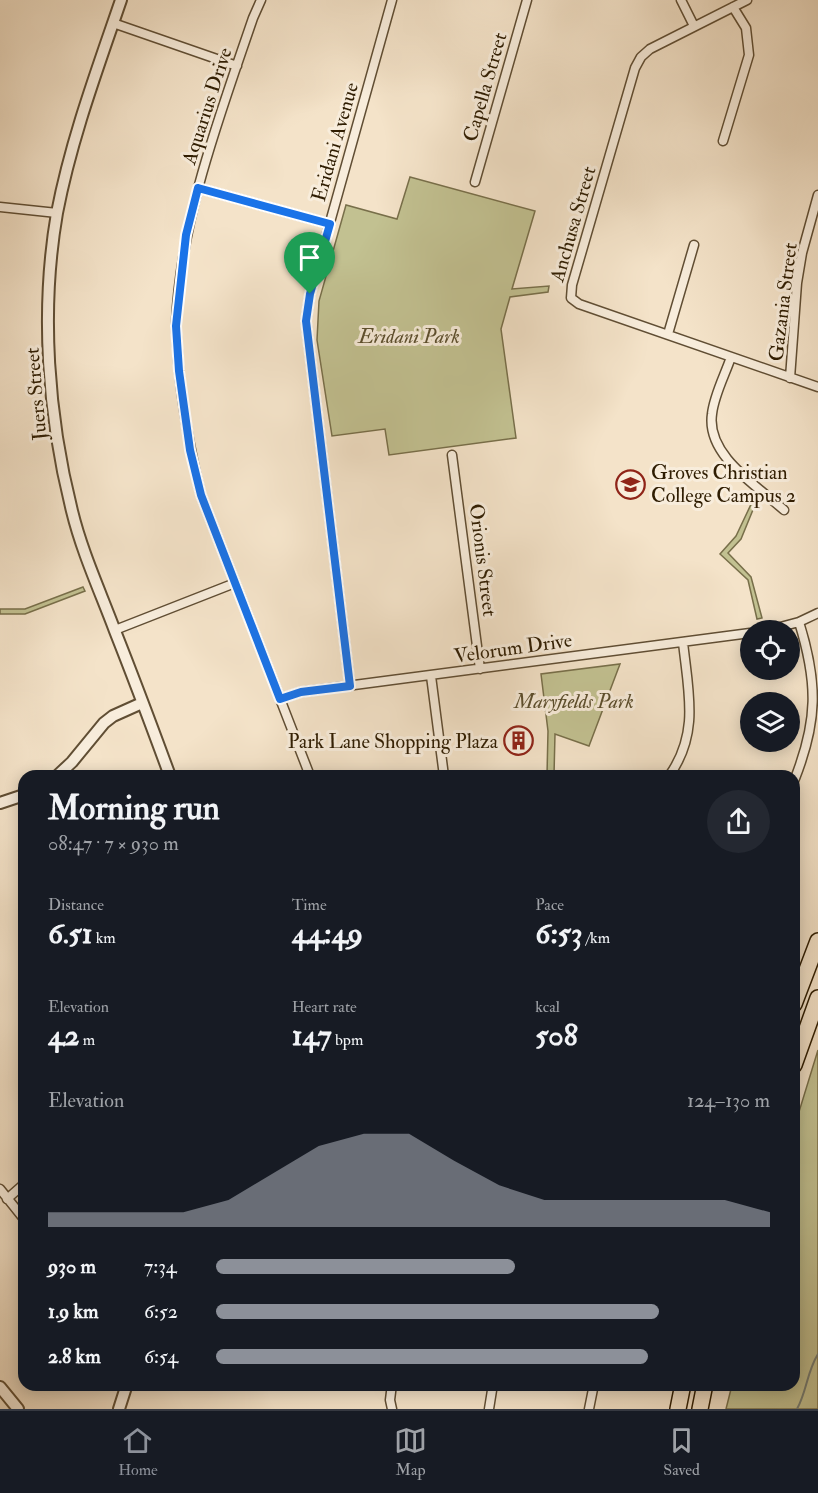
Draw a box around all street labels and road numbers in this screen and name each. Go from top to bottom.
street label: Capella Street [458,29,514,145]
street label: Aquarius Drive [176,44,238,169]
street label: Eridani Avenue [306,79,364,205]
street label: Anchusa Street [544,163,602,286]
street label: Gazania Street [763,241,803,363]
street label: Juers Street [19,346,53,442]
street label: Orionis Street [464,502,502,618]
street label: Velorum Drive [452,627,574,669]

